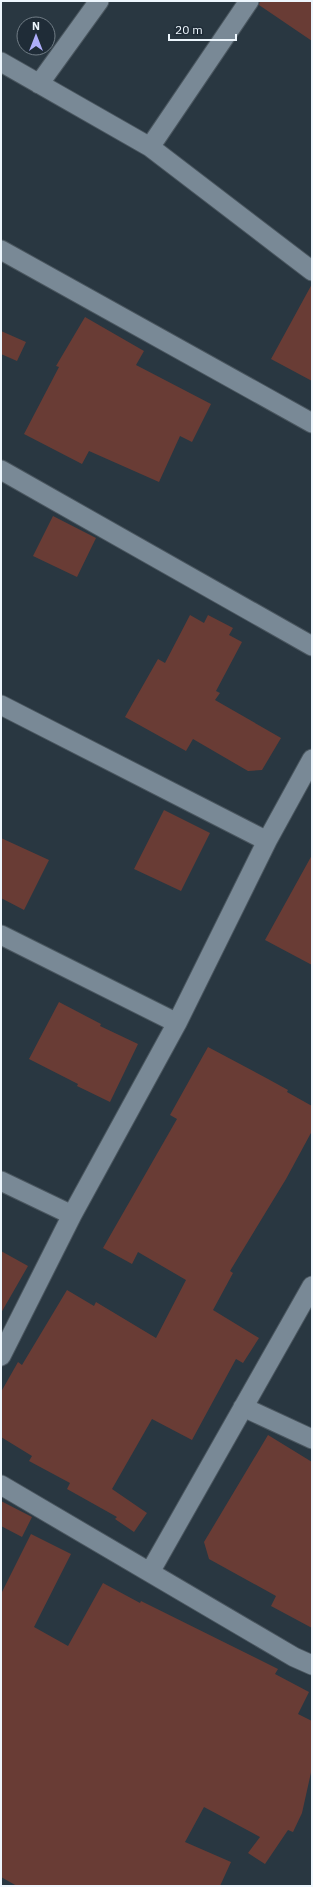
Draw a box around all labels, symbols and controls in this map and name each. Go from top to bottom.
north arrow [16,16,56,56]
scale bar [169,16,236,42]
text: N [32,19,40,33]
text: 20 m [175,22,203,37]

